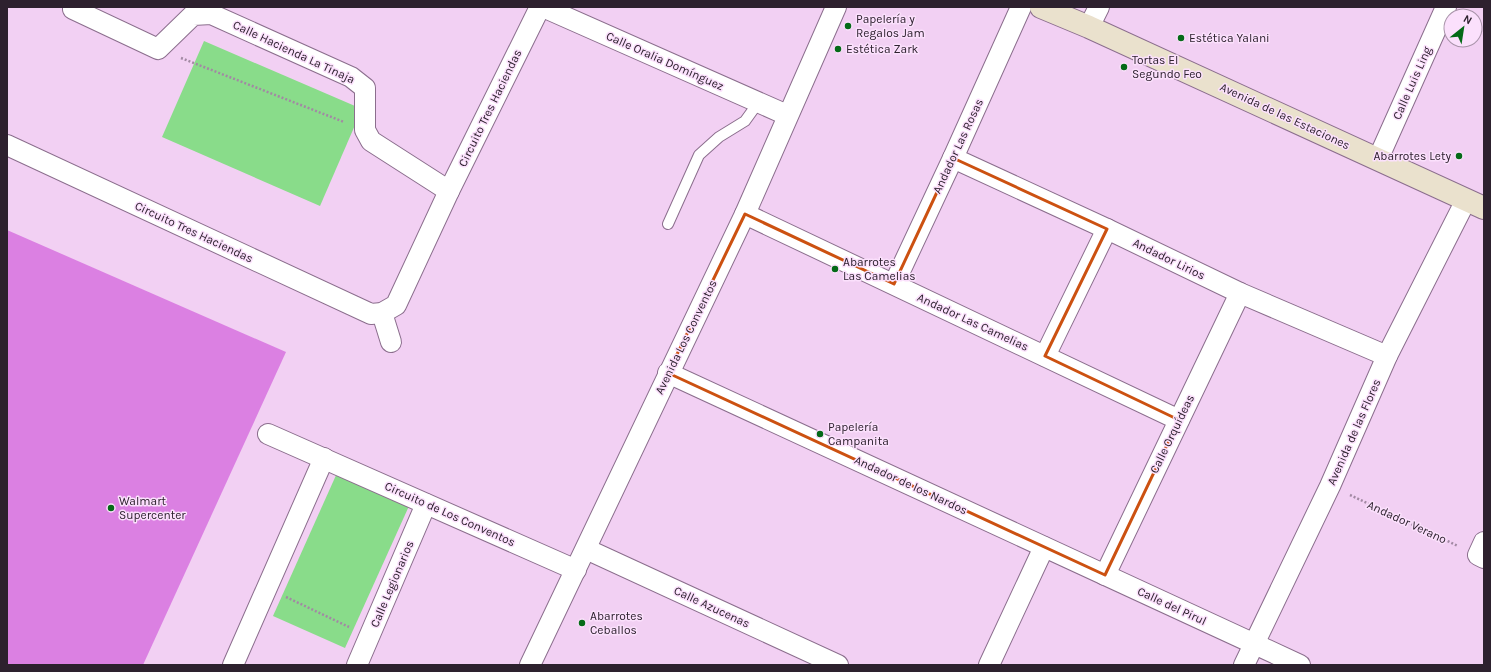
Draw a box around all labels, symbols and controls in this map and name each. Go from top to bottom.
north arrow [1443,8,1483,48]
place label: Papelería y Regalos Jam [856,12,925,40]
text: N [1461,12,1474,27]
street label: Calle Hacienda La Tinaja [231,18,357,86]
marker: Papelería y Regalos Jam [843,21,853,31]
street label: Calle Oralia Domínguez [604,29,726,93]
place label: Estética Yalani [1189,31,1270,45]
marker: Estética Yalani [1176,33,1186,43]
place label: Estética Zark [846,42,919,56]
marker: Estética Zark [833,44,843,54]
street label: Calle Luis Ling [1390,44,1434,122]
street label: Circuito Tres Haciendas [455,47,525,169]
place label: Tortas El Segundo Feo [1132,53,1202,81]
marker: Tortas El Segundo Feo [1119,62,1129,72]
street label: Avenida de las Estaciones [1218,80,1352,152]
street label: Andador Las Rosas [930,96,986,196]
place label: Abarrotes Lety [1373,149,1451,163]
marker: Abarrotes Lety [1454,151,1464,161]
street label: Circuito Tres Haciendas [133,198,255,266]
street label: Andador Lirios [1131,235,1207,283]
place label: Abarrotes Las Camelias [843,255,916,283]
marker: Abarrotes Las Camelias [830,264,840,274]
street label: Avenida Los Conventos [652,278,720,396]
street label: Andador Las Camelias [915,290,1031,354]
street label: Avenida de las Flores [1324,377,1384,487]
street label: Calle Orquídeas [1147,392,1197,476]
place label: Papelería Campanita [828,420,889,448]
marker: Papelería Campanita [815,429,825,439]
street label: Andador de los Nardos [852,453,970,517]
street label: Circuito de Los Conventos [382,479,518,549]
place label: Walmart Supercenter [119,494,186,522]
street label: Andador Verano [1365,497,1449,547]
marker: Walmart Supercenter [106,503,116,513]
street label: Calle Legionarios [367,538,417,630]
street label: Calle Azucenas [672,583,752,631]
street label: Calle del Pirul [1135,584,1209,628]
place label: Abarrotes Ceballos [590,609,643,637]
marker: Abarrotes Ceballos [577,618,587,628]

